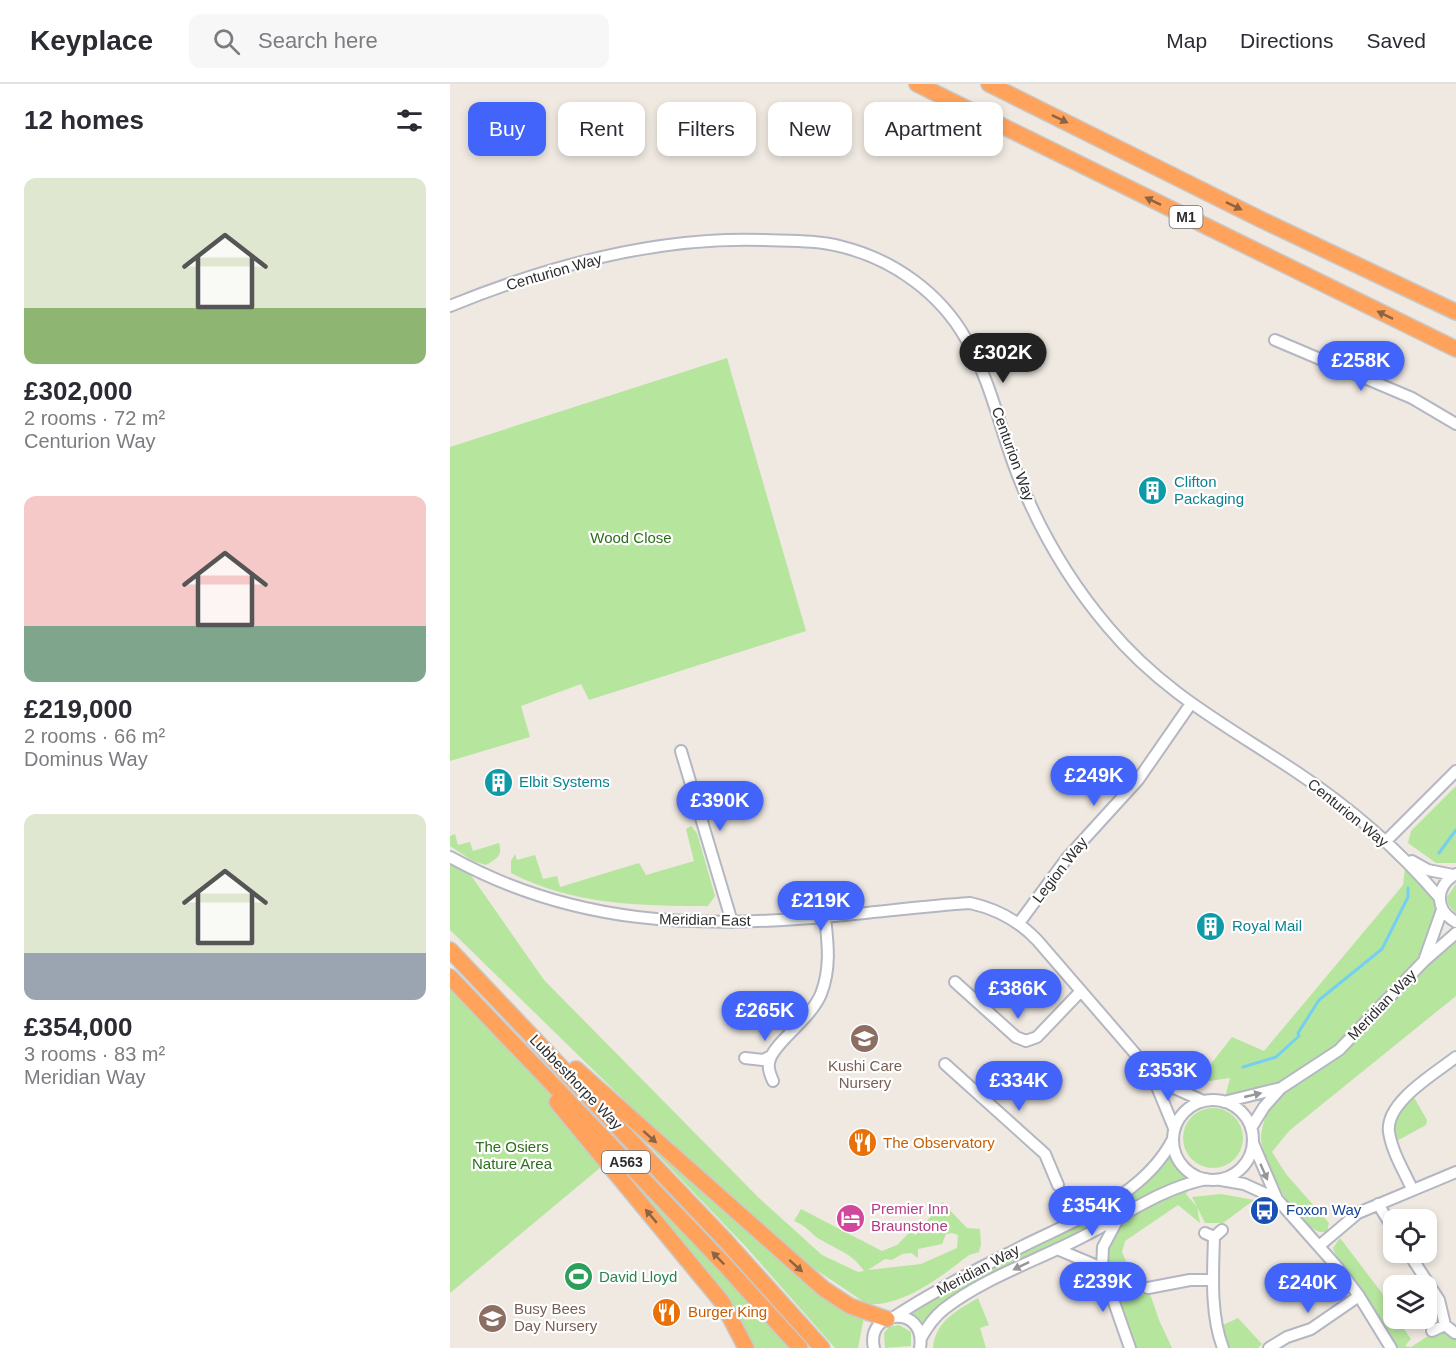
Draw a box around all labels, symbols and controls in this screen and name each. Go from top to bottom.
search box [189,14,609,68]
text: Keyplace [30,25,153,56]
icon: search [210,25,243,58]
text: Search here [258,28,378,53]
text: Map [1166,29,1207,52]
text: Directions [1240,29,1333,52]
text: Saved [1366,29,1426,52]
chip: Buy [468,102,546,156]
chip: Rent [558,102,645,156]
chip: Filters [657,102,756,156]
chip: New [768,102,852,156]
chip: Apartment [864,102,1003,156]
icon: filters [393,104,426,137]
text: 12 homes [24,105,144,135]
one-way arrow [1051,115,1068,124]
one-way arrow [1145,196,1162,205]
one-way arrow [1226,202,1243,211]
road number: M1 [1170,206,1202,228]
icon: home [171,217,279,325]
street label: Centurion Way [504,250,604,293]
one-way arrow [1376,310,1393,319]
pin: £302K [961,333,1045,384]
text: £302K [974,341,1032,363]
pin: £258K [1319,341,1403,392]
text: £258K [1332,349,1390,371]
text: £302,000 [24,376,132,406]
street label: Centurion Way [989,405,1038,504]
text: 2 rooms · 72 m² [24,407,165,429]
text: Centurion Way [24,430,156,452]
place label: Clifton Packaging [1174,473,1244,507]
building icon: Clifton Packaging [1137,475,1169,507]
park label: Wood Close [590,529,672,546]
icon: home [171,535,279,643]
text: £219,000 [24,694,132,724]
text: 2 rooms · 66 m² [24,725,165,747]
text: Dominus Way [24,748,148,770]
pin: £249K [1052,756,1136,807]
text: £249K [1065,764,1123,786]
building icon: Elbit Systems [482,766,514,798]
place label: Elbit Systems [519,773,610,790]
street label: Centurion Way [1305,775,1392,851]
pin: £390K [678,781,762,832]
text: £390K [691,789,749,811]
street label: Legion Way [1029,833,1091,906]
icon: home [171,853,279,961]
pin: £219K [779,881,863,932]
text: £219K [792,889,850,911]
street label: Meridian East [659,910,752,929]
building icon: Royal Mail [1195,910,1227,942]
place label: Royal Mail [1232,917,1302,934]
street label: Meridian Way [1344,966,1420,1043]
pin: £386K [976,969,1060,1020]
text: £386K [989,977,1047,999]
pin: £265K [723,991,807,1042]
text: £265K [736,999,794,1021]
text: £354,000 [24,1012,132,1042]
school or university icon: Kushi Care Nursery [849,1023,881,1055]
street label: Lubbesthorpe Way [527,1031,626,1133]
text: 3 rooms · 83 m² [24,1043,165,1065]
pin: £353K [1126,1051,1210,1102]
place label: Kushi Care Nursery [828,1057,902,1091]
text: £353K [1139,1059,1197,1081]
pin: £334K [977,1061,1061,1112]
text: Meridian Way [24,1066,146,1088]
text: £334K [990,1069,1048,1091]
one-way arrow [1243,1090,1262,1099]
restaurant icon: The Observatory [846,1127,878,1159]
one-way arrow [643,1130,658,1144]
place label: The Observatory [883,1134,995,1151]
park label: The Osiers Nature Area [472,1138,553,1172]
road number: A563 [602,1151,650,1173]
one-way arrow [1259,1163,1269,1181]
pin: £354K [1050,1186,1134,1237]
text: £354K [1063,1194,1121,1216]
bus stop icon: Foxon Way [1249,1194,1281,1226]
place label: Premier Inn Braunstone [871,1200,949,1234]
place label: Foxon Way [1286,1201,1362,1218]
hotel icon: Premier Inn Braunstone [834,1202,866,1234]
one-way arrow [645,1209,658,1224]
map controls [1383,1209,1437,1329]
button: locate [1383,1209,1437,1263]
street label: Meridian Way [934,1240,1022,1298]
one-way arrow [712,1251,726,1265]
one-way arrow [788,1259,803,1272]
sports icon: David Lloyd [562,1261,594,1293]
one-way arrow [1012,1262,1029,1271]
pin: £239K [1061,1262,1145,1313]
pin: £240K [1266,1263,1350,1314]
place label: David Lloyd [599,1268,677,1285]
text: £239K [1074,1270,1132,1292]
text: £240K [1279,1271,1337,1293]
button: layers [1383,1275,1437,1329]
restaurant icon: Burger King [651,1296,683,1328]
place label: Busy Bees Day Nursery [514,1300,598,1334]
school or university icon: Busy Bees Day Nursery [477,1302,509,1334]
place label: Burger King [688,1303,767,1320]

